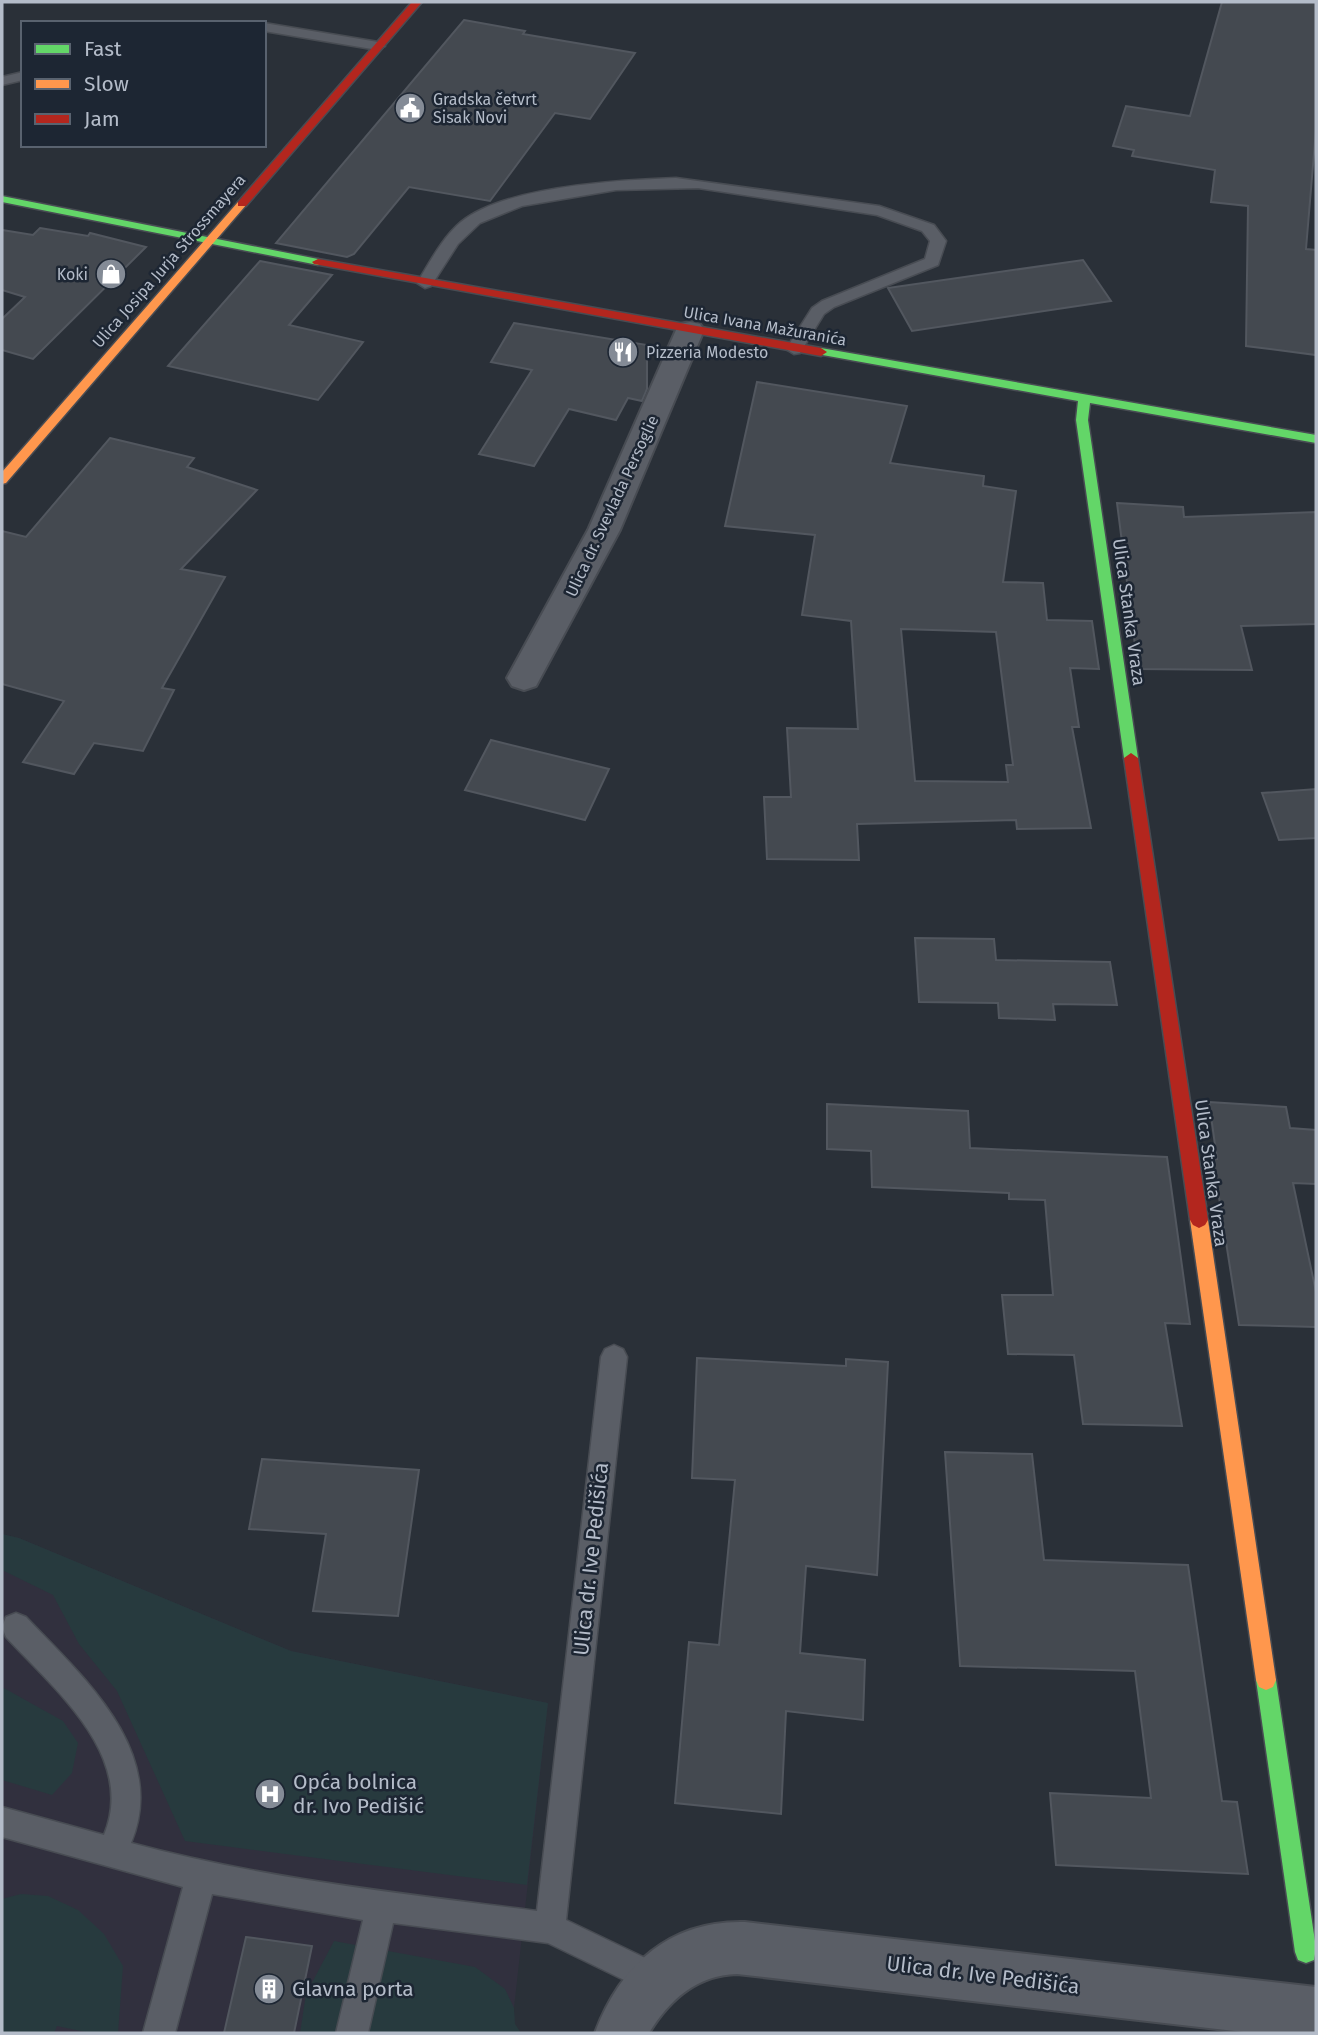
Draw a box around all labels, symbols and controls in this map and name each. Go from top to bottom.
legend [21,21,266,147]
text: Fast [84,36,122,62]
text: Slow [84,71,129,97]
place label: Gradska četvrt Sisak Novi [433,90,537,127]
public building icon: Gradska četvrt Sisak Novi [393,91,427,125]
text: Jam [84,106,120,132]
street label: Ulica Josipa Jurja Strossmayera [88,170,250,352]
shop icon: Koki [94,257,128,291]
place label: Koki [57,265,88,284]
street label: Ulica Ivana Mažuranića [682,302,848,350]
restaurant icon: Pizzeria Modesto [606,335,640,369]
place label: Pizzeria Modesto [646,343,768,362]
street label: Ulica dr. Svevlada Persoglie [562,412,662,600]
street label: Ulica Stanka Vraza [1108,537,1150,687]
street label: Ulica Stanka Vraza [1190,1098,1232,1248]
street label: Ulica dr. Ive Pedišića [568,1461,614,1657]
place label: Opća bolnica dr. Ivo Pedišić [293,1769,424,1819]
hospital icon: Opća bolnica dr. Ivo Pedišić [253,1777,287,1811]
street label: Ulica dr. Ive Pedišića [885,1950,1081,2000]
building icon: Glavna porta [252,1972,286,2006]
place label: Glavna porta [292,1976,414,2002]

